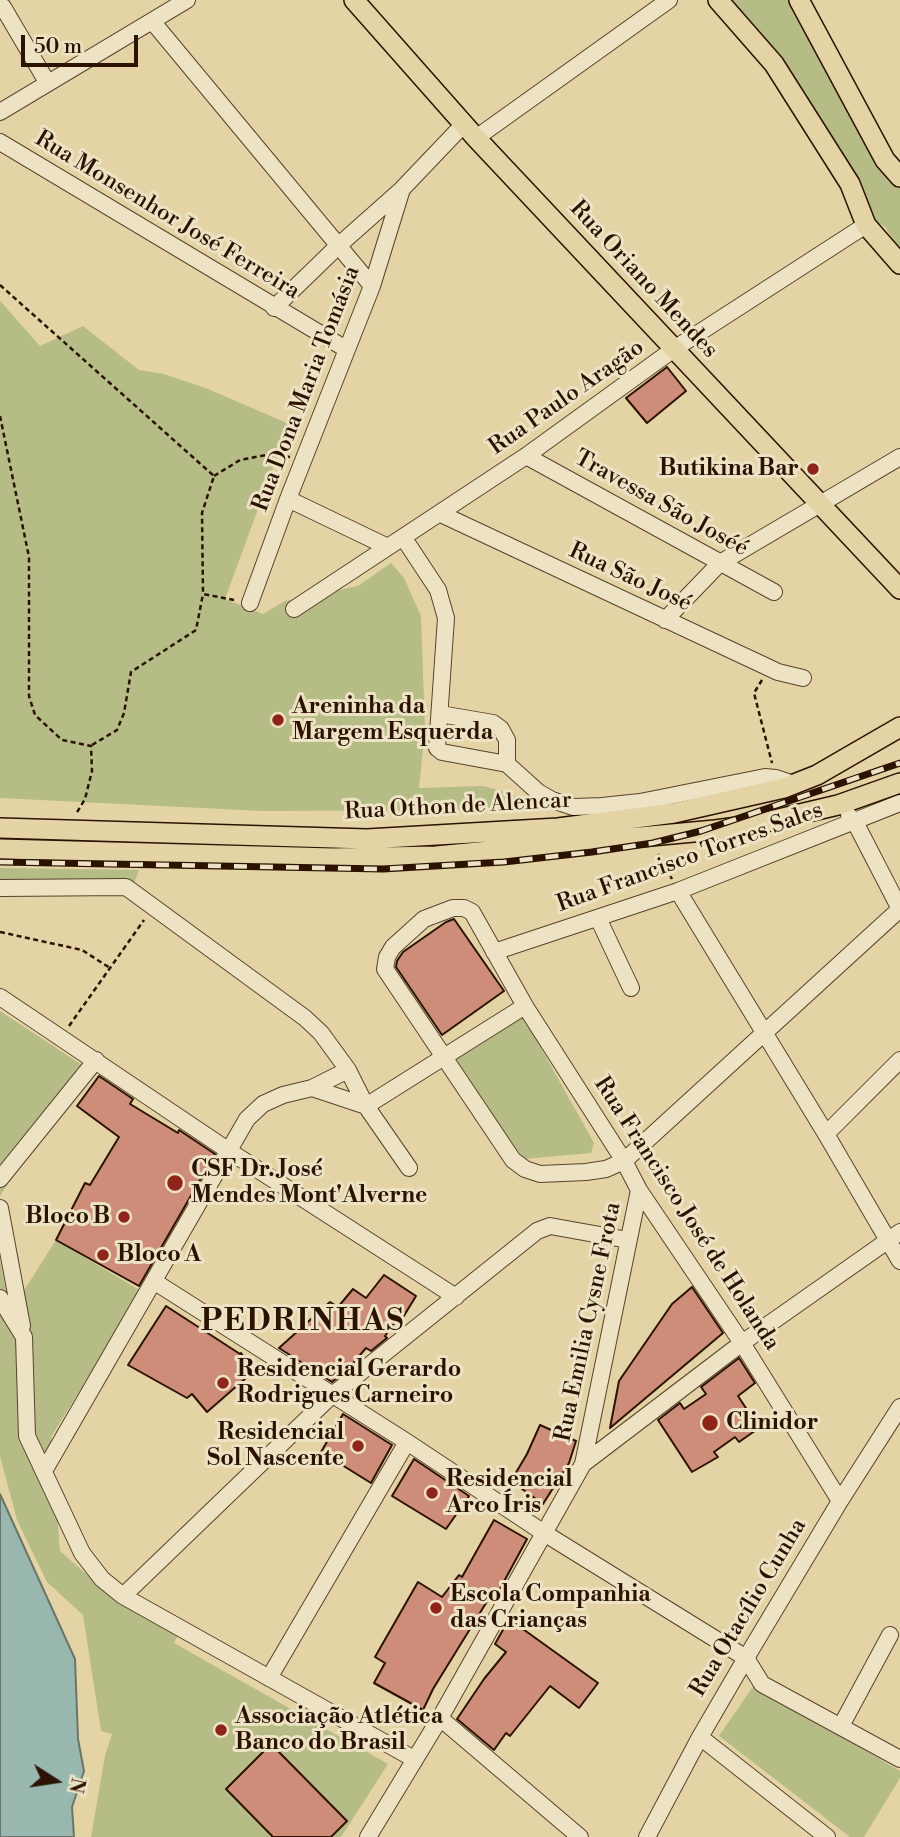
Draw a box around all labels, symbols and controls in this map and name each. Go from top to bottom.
scale bar [24,21,142,65]
text: 50 m [34,34,82,60]
street label: Rua Monsenhor José Ferreira [29,126,305,306]
street label: Rua Oriano Mendes [563,196,723,364]
street label: Rua Dona Maria Tomásia [247,262,367,516]
street label: Rua Paulo Aragão [484,334,650,462]
street label: Travessa São Joséé [569,445,753,563]
place label: Butikina Bar [659,455,799,483]
marker: Butikina Bar [805,461,821,477]
street label: Rua São José [564,538,696,618]
place label: Areninha da Margem Esquerda [292,693,493,747]
marker: Areninha da Margem Esquerda [270,712,286,728]
street label: Rua Othon de Alencar [344,787,572,827]
street label: Rua Francisco Torres Sales [553,797,827,919]
street label: Rua Francisco José de Holanda [587,1072,785,1356]
place label: CSF Dr. José Mendes Mont'Alverne [191,1156,427,1210]
marker: CSF Dr. José Mendes Mont'Alverne [165,1173,185,1193]
street label: Rua Emilia Cysne Frota [550,1200,628,1444]
place label: Bloco B [25,1203,110,1231]
marker: Bloco B [116,1209,132,1225]
place label: Bloco A [117,1241,201,1269]
marker: Bloco A [95,1247,111,1263]
district label: PEDRINHAS [202,1305,404,1341]
place label: Residencial Gerardo Rodrigues Carneiro [237,1356,461,1410]
marker: Residencial Gerardo Rodrigues Carneiro [215,1375,231,1391]
place label: Clinidor [726,1409,818,1437]
marker: Clinidor [700,1413,720,1433]
place label: Residencial Sol Nascente [207,1419,344,1473]
marker: Residencial Sol Nascente [350,1438,366,1454]
place label: Residencial Arco Íris [446,1466,572,1520]
marker: Residencial Arco Íris [424,1485,440,1501]
street label: Rua Otacílio Cunha [685,1514,813,1702]
place label: Escola Companhia das Crianças [450,1581,651,1635]
marker: Escola Companhia das Crianças [428,1600,444,1616]
place label: Associação Atlética Banco do Brasil [235,1703,443,1757]
marker: Associação Atlética Banco do Brasil [213,1722,229,1738]
north arrow [21,1746,91,1816]
text: N [63,1776,90,1795]

